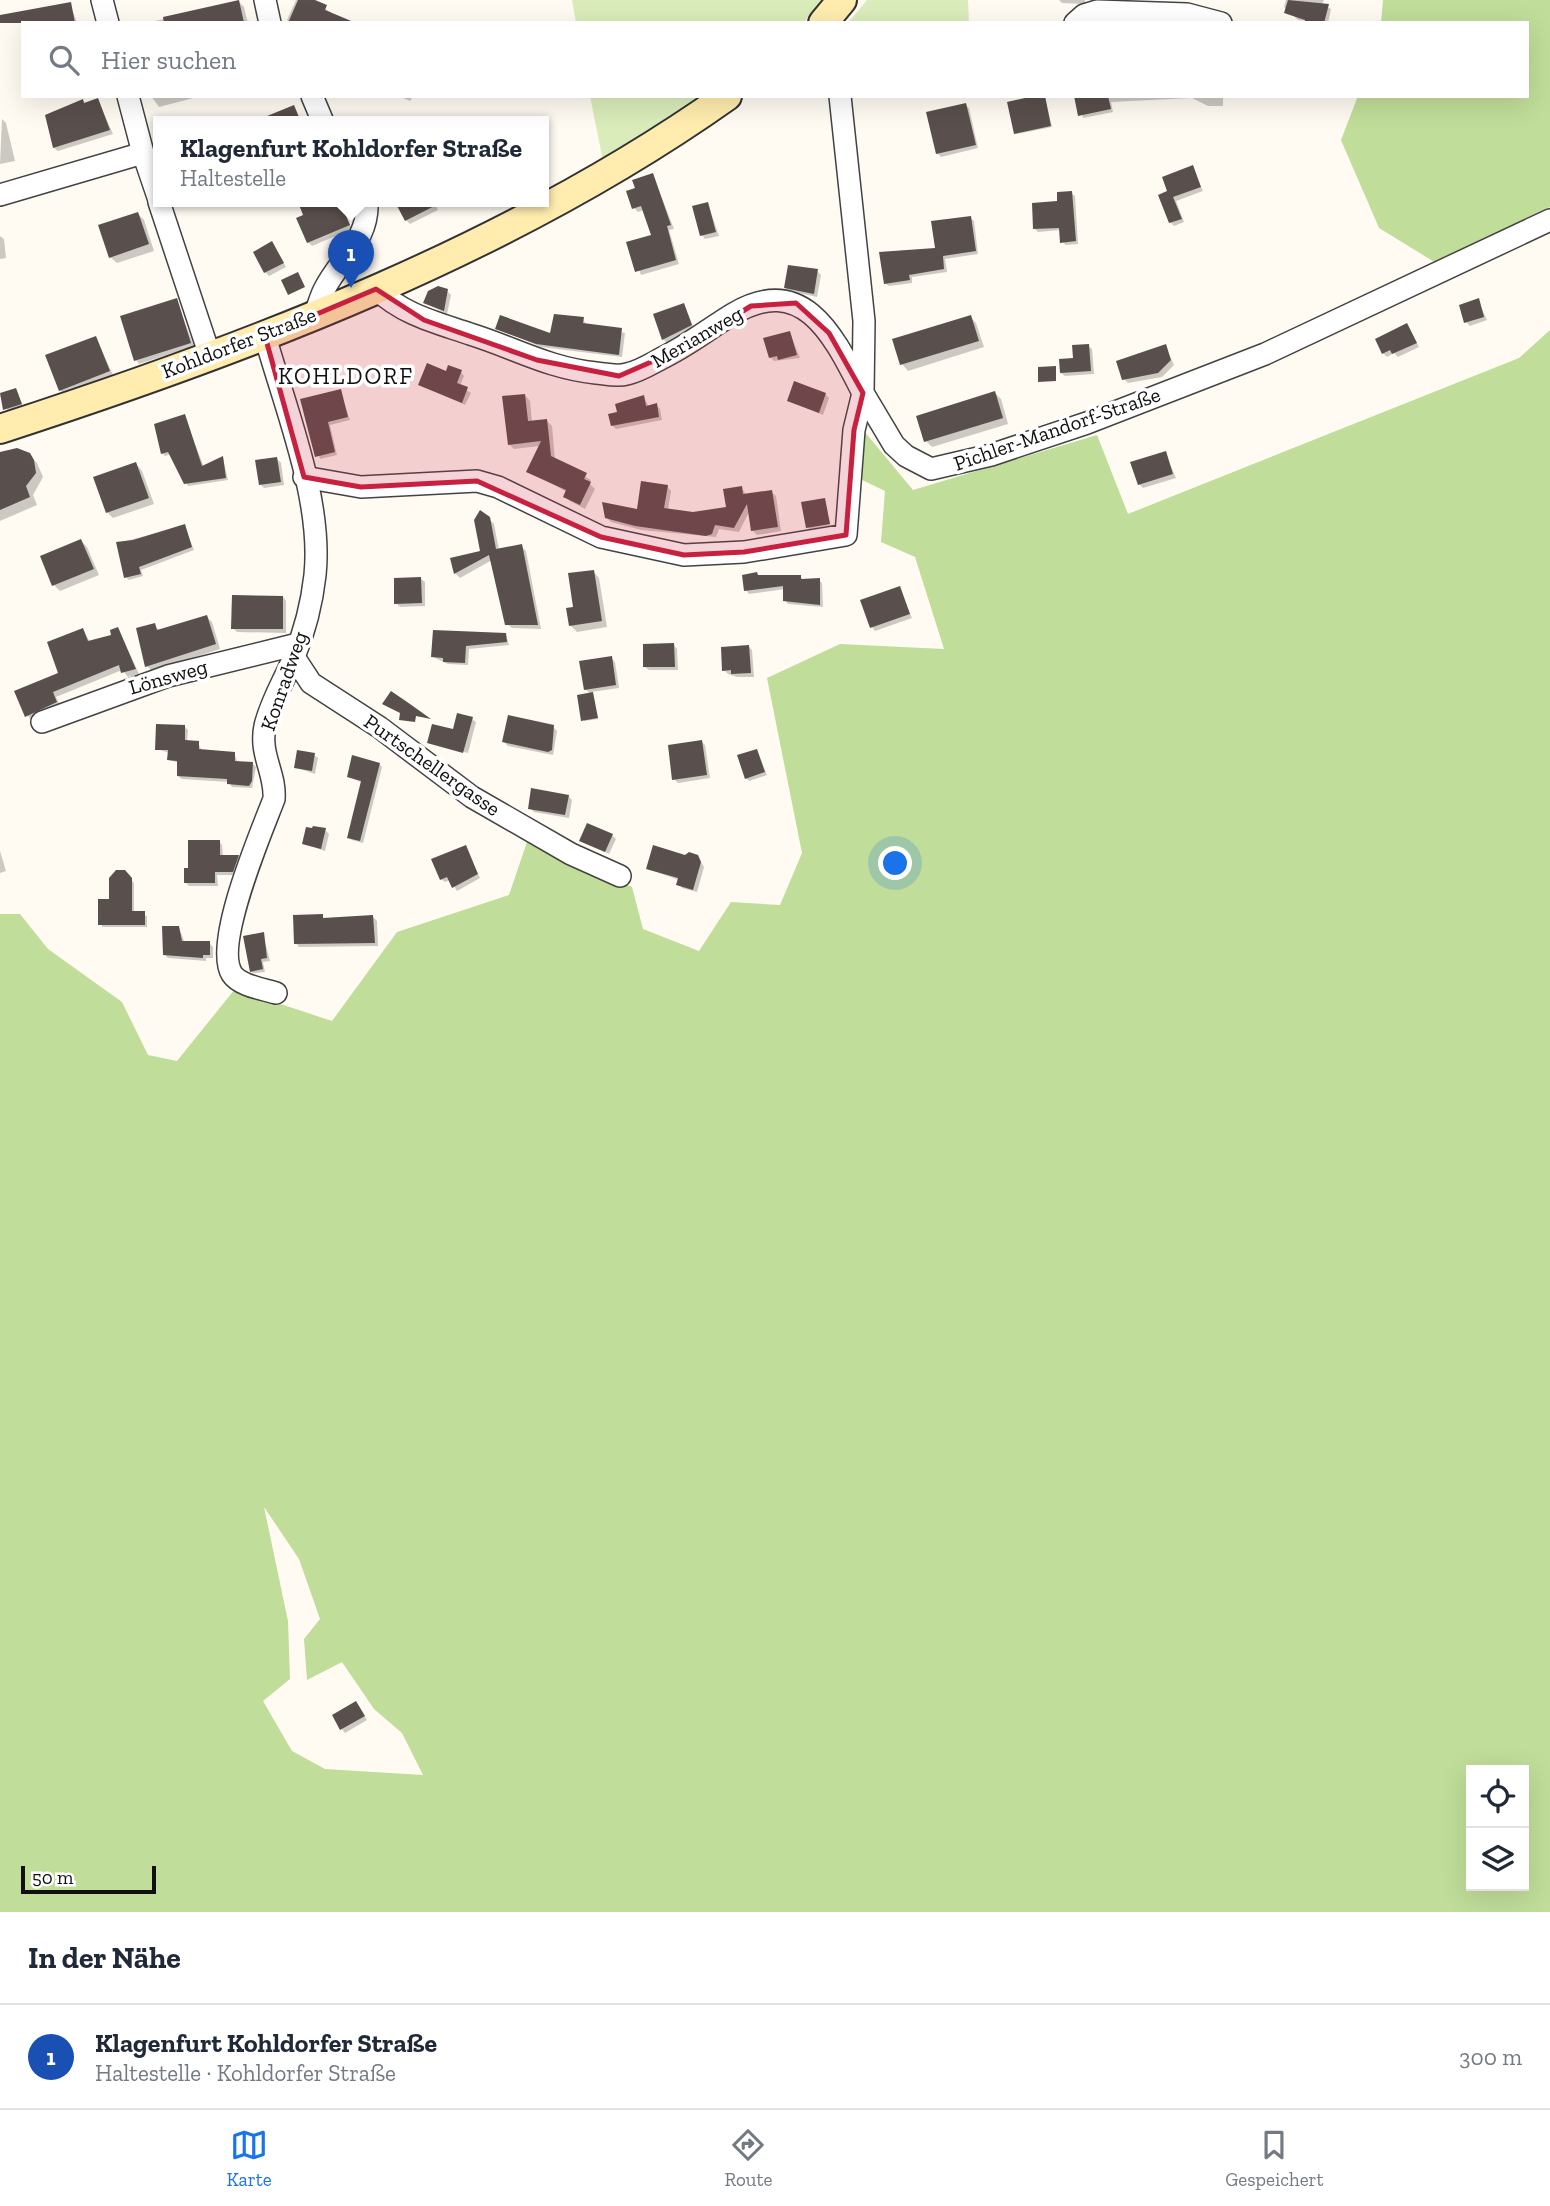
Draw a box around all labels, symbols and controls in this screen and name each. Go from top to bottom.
search box [21,21,1529,98]
icon: search [45,41,83,79]
text: Hier suchen [101,44,236,76]
popup [153,116,549,207]
text: Klagenfurt Kohldorfer Straße [180,132,522,164]
text: Haltestelle [180,164,286,192]
pin: 1 [328,230,374,288]
street label: Merianweg [646,300,747,373]
street label: Kohldorfer Straße [158,302,320,383]
district label: KOHLDORF [278,362,414,390]
street label: Pichler-Mandorf-Straße [950,381,1164,476]
street label: Konradweg [255,627,312,734]
street label: Lönsweg [126,653,211,700]
street label: Purtschellergasse [359,708,505,821]
your location [878,846,912,880]
map controls [1466,1765,1529,1891]
button: locate [1466,1765,1529,1828]
button: layers [1466,1828,1529,1891]
scale bar [21,1863,156,1895]
text: 50 m [32,1866,73,1889]
text: In der Nähe [28,1940,181,1976]
text: Klagenfurt Kohldorfer Straße [95,2027,437,2059]
text: 1 [46,2043,56,2071]
text: 300 m [1459,2043,1522,2071]
text: Haltestelle · Kohldorfer Straße [95,2059,396,2087]
tab: Karte [226,2126,272,2191]
tab: Route [724,2126,772,2191]
tab: Gespeichert [1225,2126,1324,2191]

